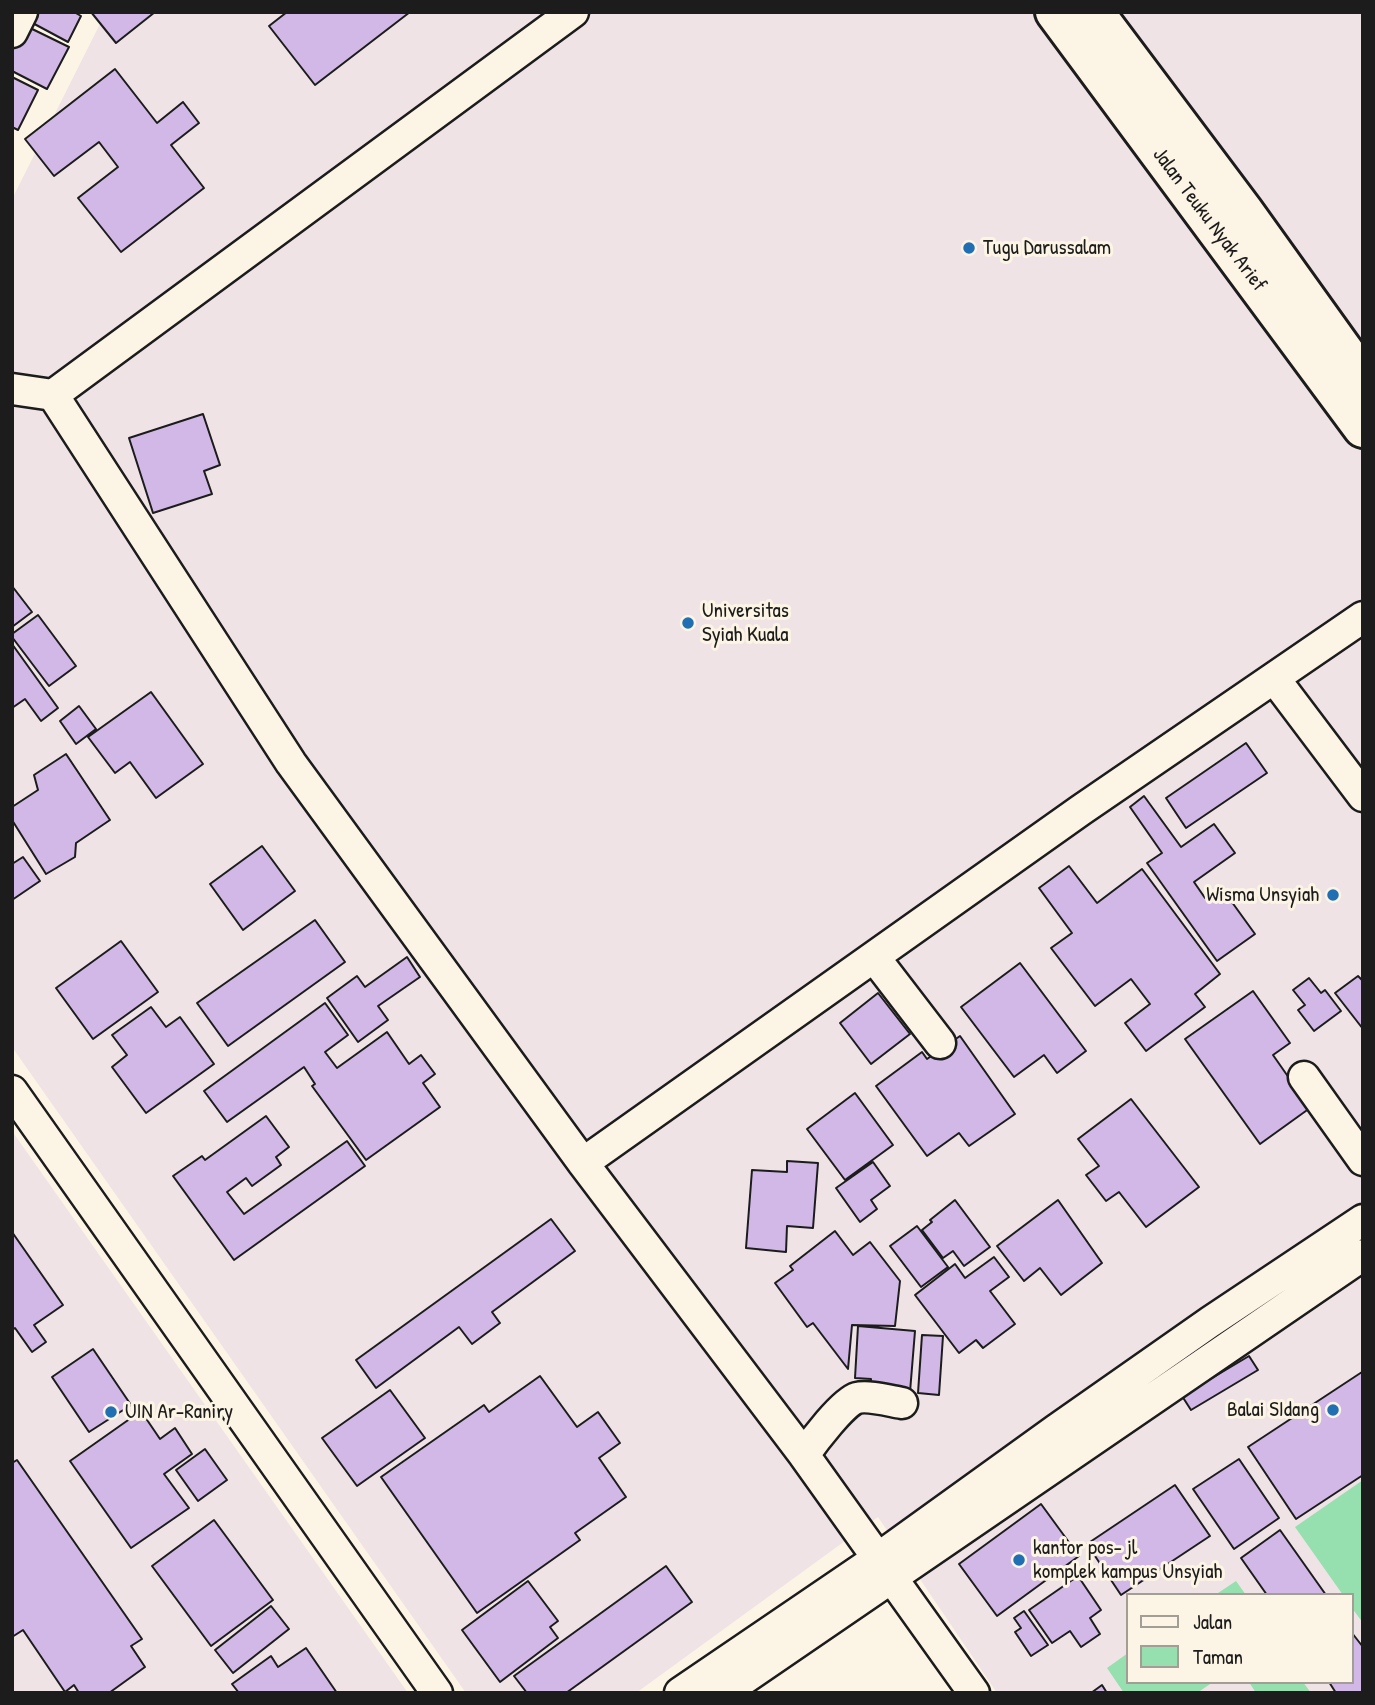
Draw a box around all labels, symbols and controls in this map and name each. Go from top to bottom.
street label: Jalan Teuku Nyak Arief [1147,143,1271,297]
place label: Tugu Darussalam [983,235,1111,261]
marker: Tugu Darussalam [961,240,977,256]
place label: Universitas Syiah Kuala [702,598,789,648]
marker: Universitas Syiah Kuala [680,615,696,631]
place label: Wisma Unsyiah [1206,882,1319,908]
marker: Wisma Unsyiah [1325,887,1341,903]
place label: Balai SIdang [1227,1397,1319,1423]
place label: UIN Ar-Raniry [125,1399,233,1425]
marker: Balai SIdang [1325,1402,1341,1418]
marker: UIN Ar-Raniry [103,1404,119,1420]
place label: kantor pos- jl komplek kampus Unsyiah [1033,1535,1222,1585]
marker: kantor pos- jl komplek kampus Unsyiah [1011,1552,1027,1568]
legend [1126,1593,1354,1684]
text: Jalan [1193,1607,1232,1636]
text: Taman [1193,1642,1243,1671]

